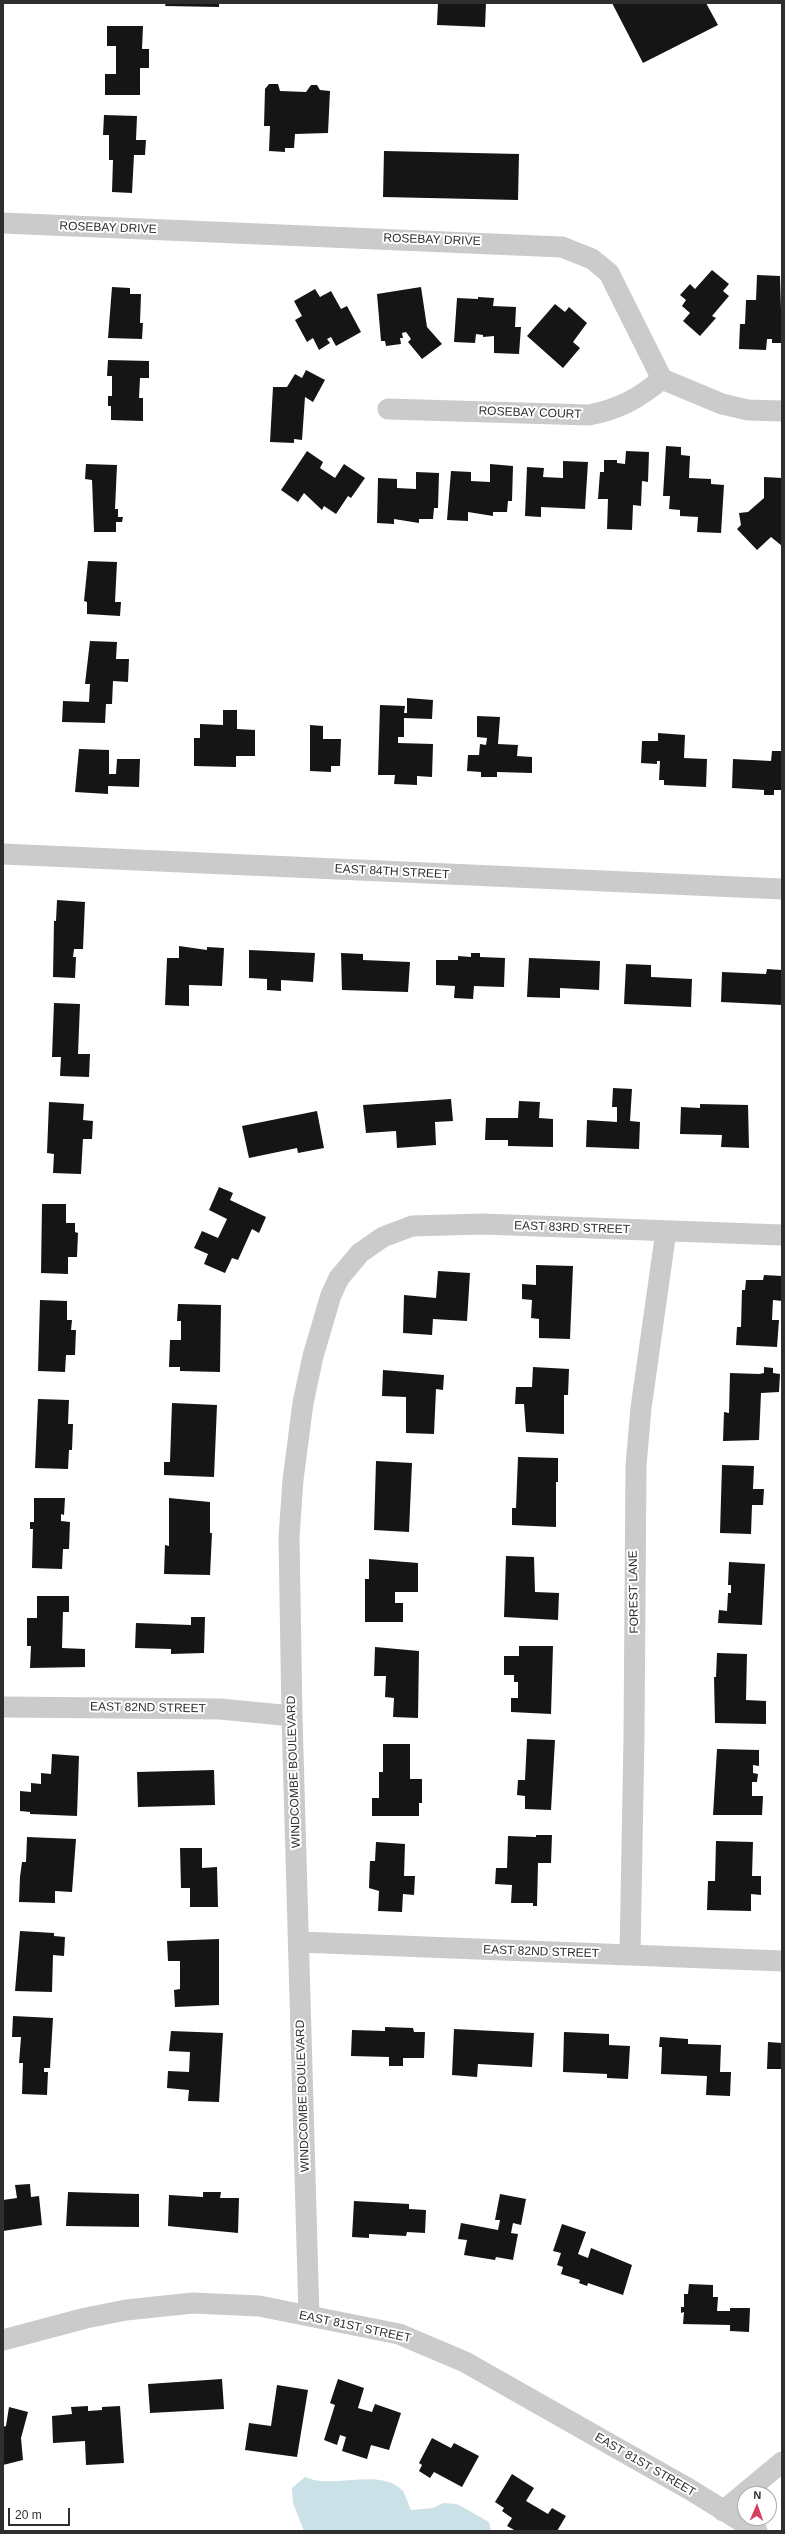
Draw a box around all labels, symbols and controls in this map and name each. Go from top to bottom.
street label: ROSEBAY DRIVE [59,219,157,237]
street label: ROSEBAY DRIVE [383,231,481,249]
street label: ROSEBAY COURT [478,404,582,422]
street label: EAST 84TH STREET [334,862,450,882]
street label: EAST 83RD STREET [514,1219,630,1237]
street label: FOREST LANE [626,1550,642,1634]
street label: WINDCOMBE BOULEVARD [284,1696,304,1848]
street label: EAST 82ND STREET [90,1700,206,1716]
street label: EAST 82ND STREET [483,1943,599,1961]
street label: WINDCOMBE BOULEVARD [293,2020,313,2172]
street label: EAST 81ST STREET [298,2308,412,2346]
street label: EAST 81ST STREET [592,2430,698,2500]
north arrow [737,2486,777,2526]
text: N [753,2489,762,2501]
scale bar [10,2500,72,2526]
text: 20 m [15,2508,42,2522]

